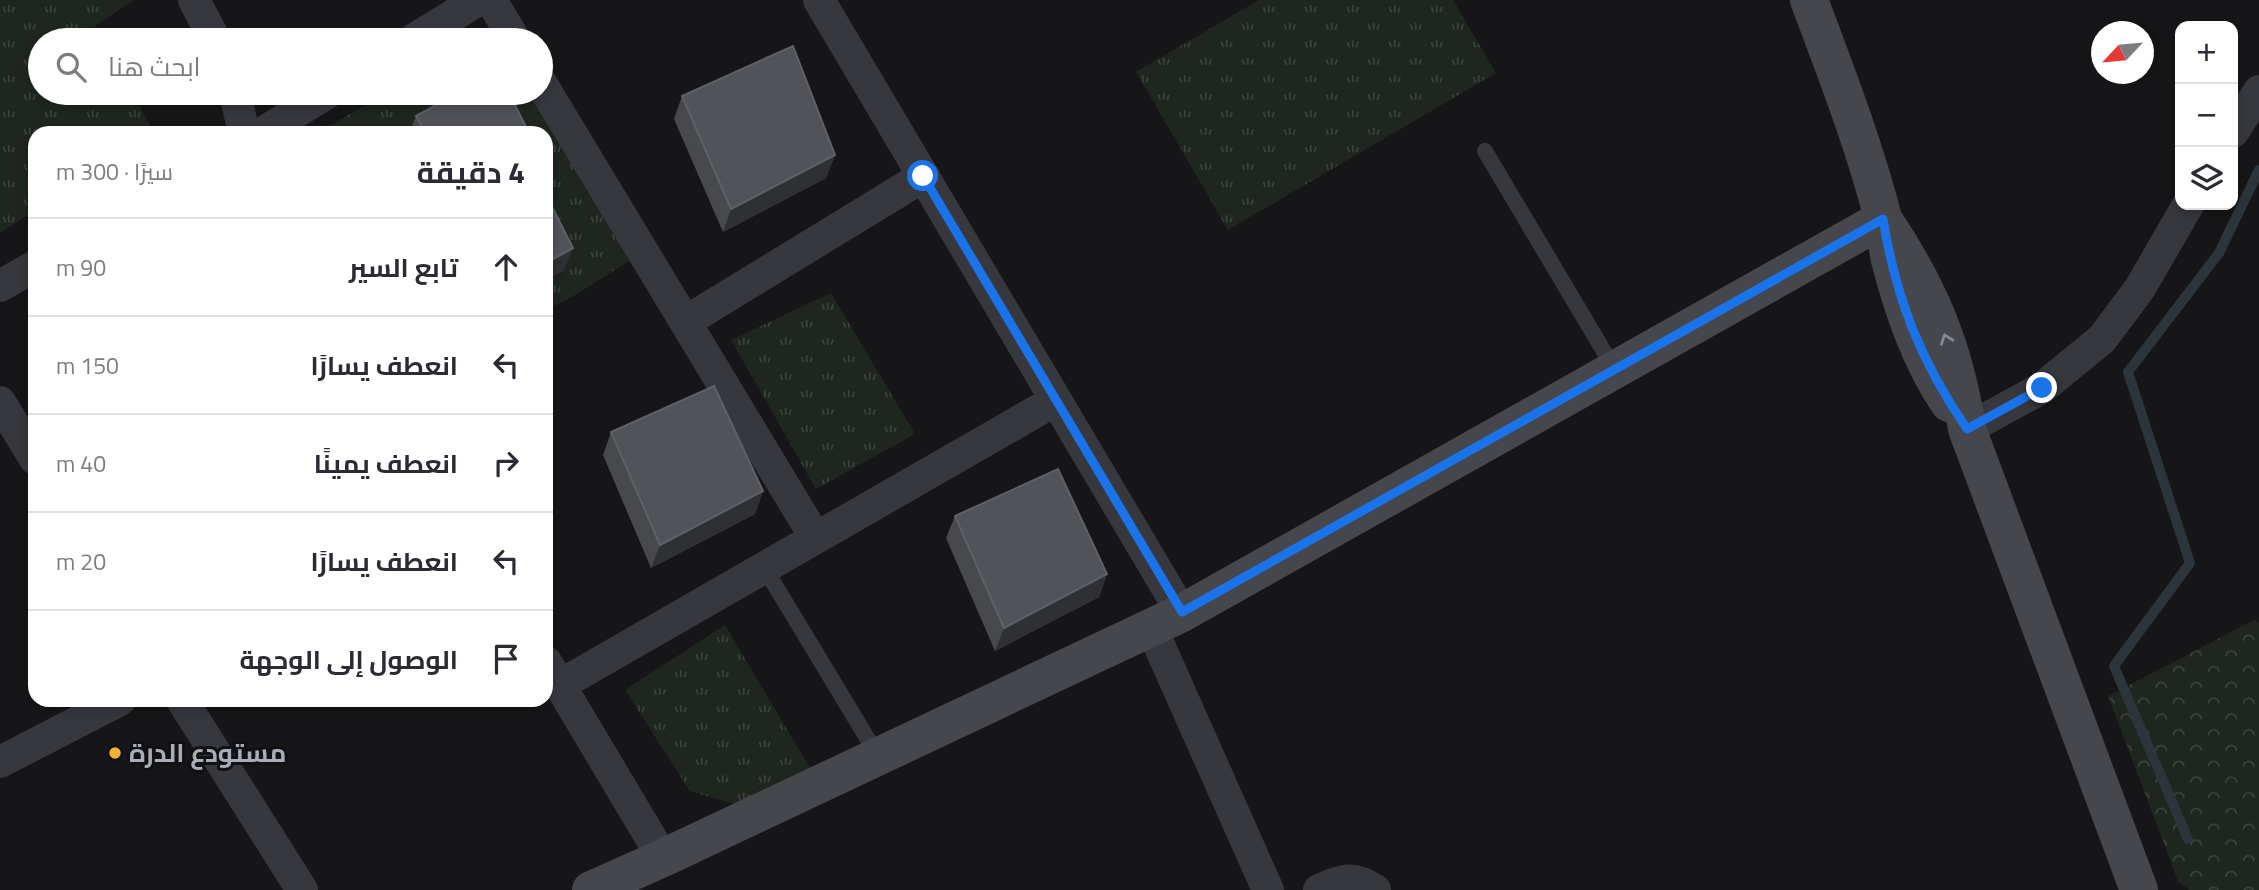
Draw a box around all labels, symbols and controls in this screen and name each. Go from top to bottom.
north arrow [2091,21,2154,84]
map controls [2175,21,2238,210]
button: + [2175,21,2238,84]
search box [28,28,553,105]
text: ابحث هنا [108,47,201,86]
icon: search [52,48,90,86]
button: − [2175,84,2238,147]
button: layers [2175,147,2238,210]
text: 4 دقيقة [417,149,525,195]
text: سيرًا · 300 m [56,154,173,189]
route start [907,160,938,191]
text: تابع السير [349,248,458,287]
icon: ahead [487,248,525,286]
text: 90 m [56,250,106,285]
one-way arrow [1940,333,1954,345]
text: انعطف يسارًا [310,346,458,385]
icon: left [487,346,525,384]
text: 150 m [56,348,119,383]
route end [2026,372,2057,403]
text: انعطف يمينًا [314,444,458,483]
icon: right [487,444,525,482]
text: 40 m [56,446,106,481]
text: انعطف يسارًا [310,542,458,581]
icon: left [487,542,525,580]
text: 20 m [56,544,106,579]
text: الوصول إلى الوجهة [239,640,458,679]
icon: arrive [487,640,525,678]
place label: مستودع الدرة [129,733,287,772]
marker: مستودع الدرة [107,745,123,761]

